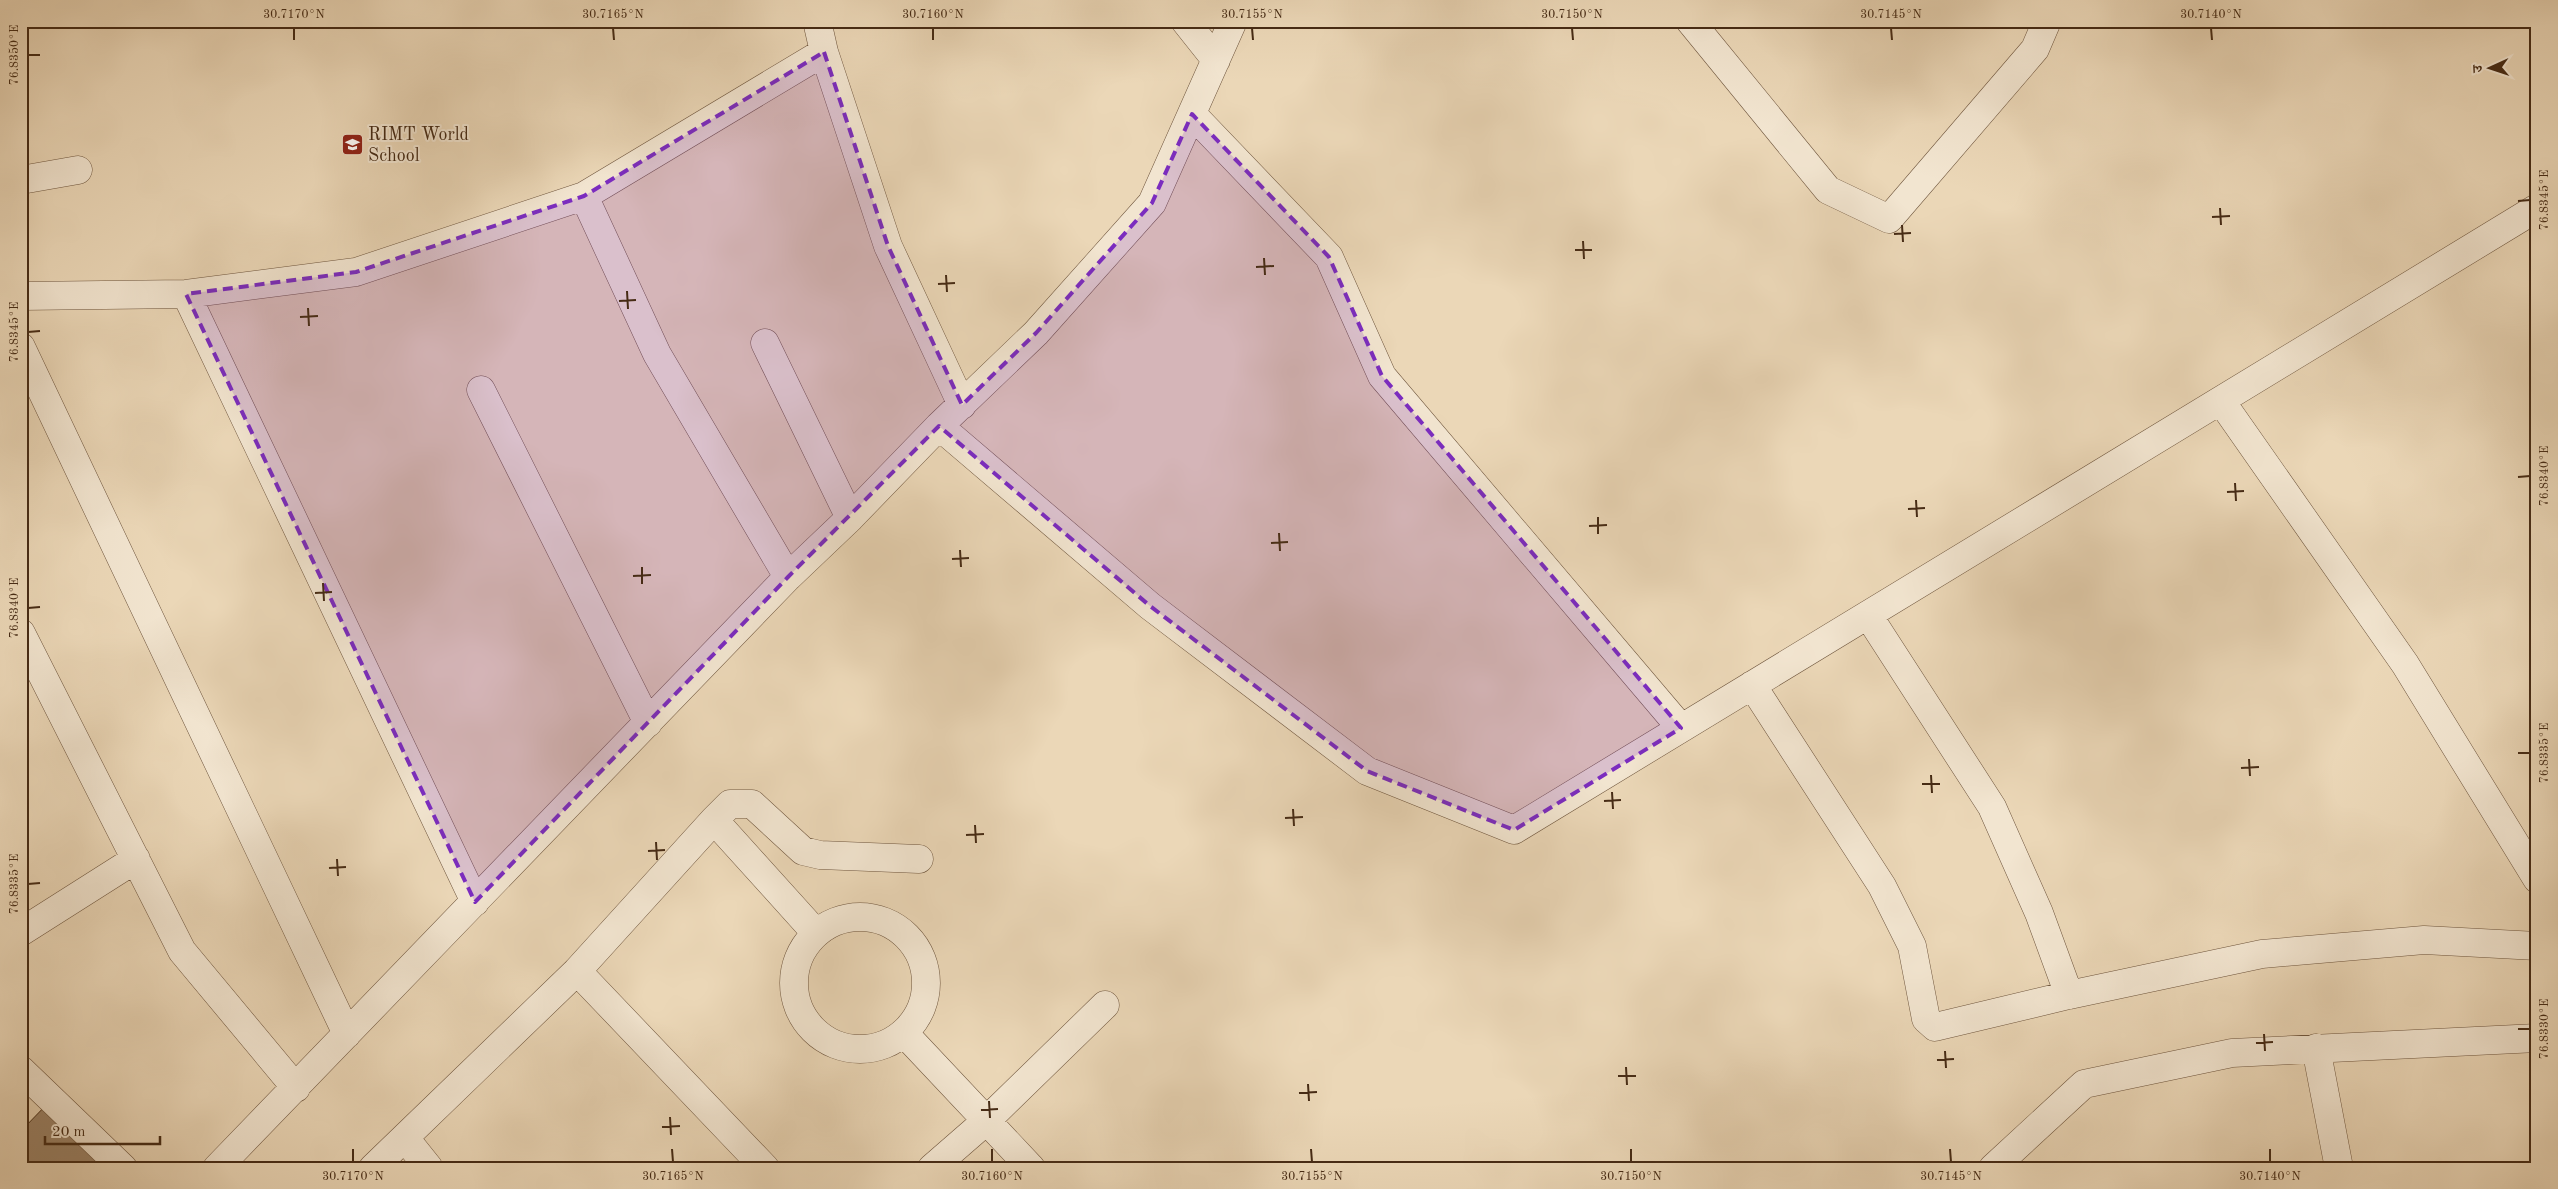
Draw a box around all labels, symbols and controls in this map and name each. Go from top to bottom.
text: 30.7165°N [582,8,644,21]
text: 30.7155°N [1221,8,1283,21]
text: 30.7150°N [1541,8,1603,21]
text: 30.7145°N [1860,8,1922,21]
text: 30.7170°N [263,9,325,21]
text: 30.7160°N [902,9,964,21]
text: 30.7140°N [2180,9,2242,21]
text: 76.8350°E [8,25,21,85]
north arrow [2466,42,2516,92]
text: उ [2471,64,2485,74]
place label: RIMT World School [368,126,469,165]
school or university icon: RIMT World School [340,132,364,156]
text: 76.8345°E [2538,170,2551,230]
text: 76.8345°E [8,302,21,362]
text: 76.8340°E [2539,446,2551,506]
text: 76.8340°E [9,578,21,638]
text: 76.8335°E [2538,723,2551,783]
text: 76.8335°E [8,854,21,914]
text: 76.8330°E [2539,999,2551,1059]
scale bar [45,1114,160,1146]
text: 20 m [52,1125,86,1140]
text: 30.7165°N [642,1170,704,1183]
text: 30.7155°N [1281,1170,1343,1183]
text: 30.7150°N [1600,1170,1662,1183]
text: 30.7145°N [1920,1170,1982,1183]
text: 30.7170°N [322,1171,384,1183]
text: 30.7160°N [961,1171,1023,1183]
text: 30.7140°N [2239,1171,2301,1183]

